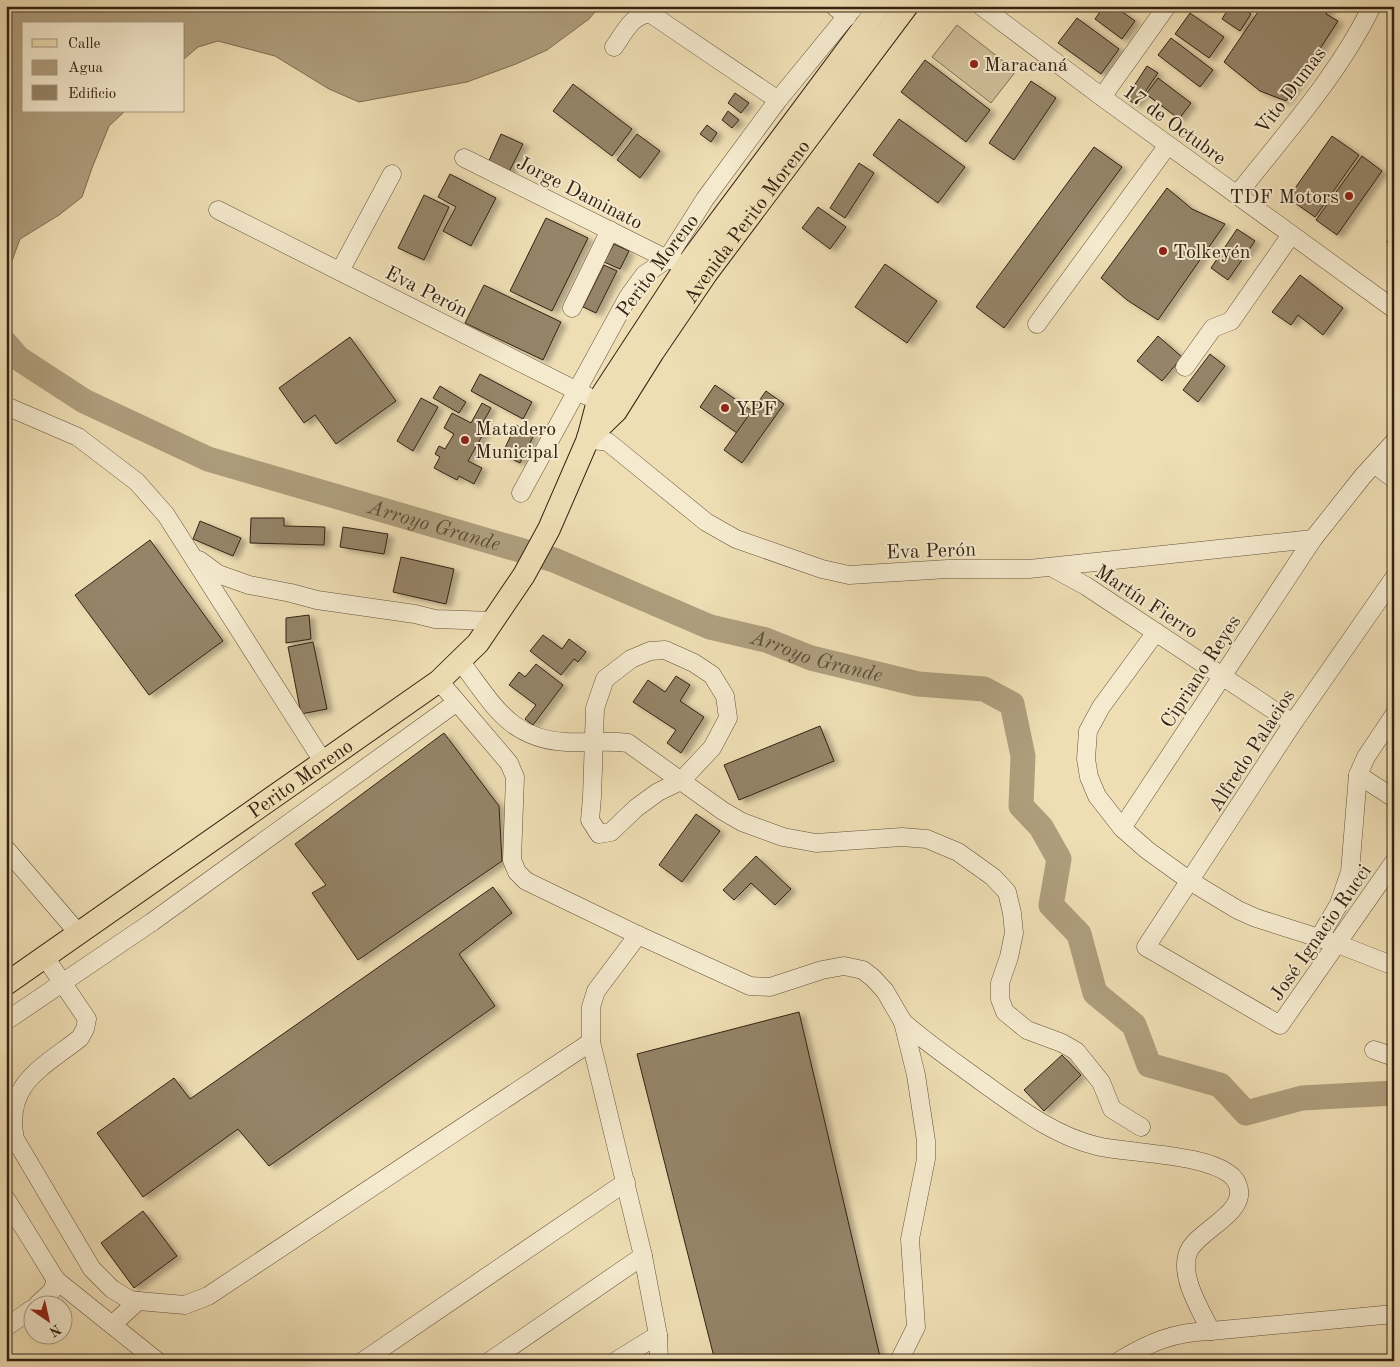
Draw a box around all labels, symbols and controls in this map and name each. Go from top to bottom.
legend [22,22,185,112]
text: Calle [68,37,101,52]
street label: Vito Dumas [1253,44,1331,138]
place label: Maracaná [984,56,1068,76]
marker: Maracaná [968,58,980,70]
text: Agua [68,61,104,76]
street label: 17 de Octubre [1119,82,1229,170]
text: Edificio [68,87,116,102]
street label: Avenida Perito Moreno [681,137,815,308]
street label: Jorge Daminato [513,153,646,234]
place label: TDF Motors [1230,188,1339,208]
marker: TDF Motors [1343,190,1355,202]
street label: Perito Moreno [614,211,704,321]
place label: Tolkeyén [1173,243,1251,263]
marker: Tolkeyén [1157,245,1169,257]
street label: Eva Perón [381,263,471,322]
place label: YPF [735,400,777,420]
marker: YPF [719,402,731,414]
place label: Matadero Municipal [475,420,558,463]
marker: Matadero Municipal [459,434,471,446]
water label: Arroyo Grande [364,497,503,556]
street label: Eva Perón [886,540,977,564]
street label: Martín Fierro [1091,562,1201,643]
street label: Cipriano Reyes [1158,612,1245,732]
water label: Arroyo Grande [747,628,884,687]
street label: Alfredo Palacios [1206,686,1300,816]
street label: Perito Moreno [245,736,357,823]
street label: José Ignacio Rucci [1267,861,1376,1005]
north arrow [22,1294,72,1344]
text: N [46,1321,63,1339]

